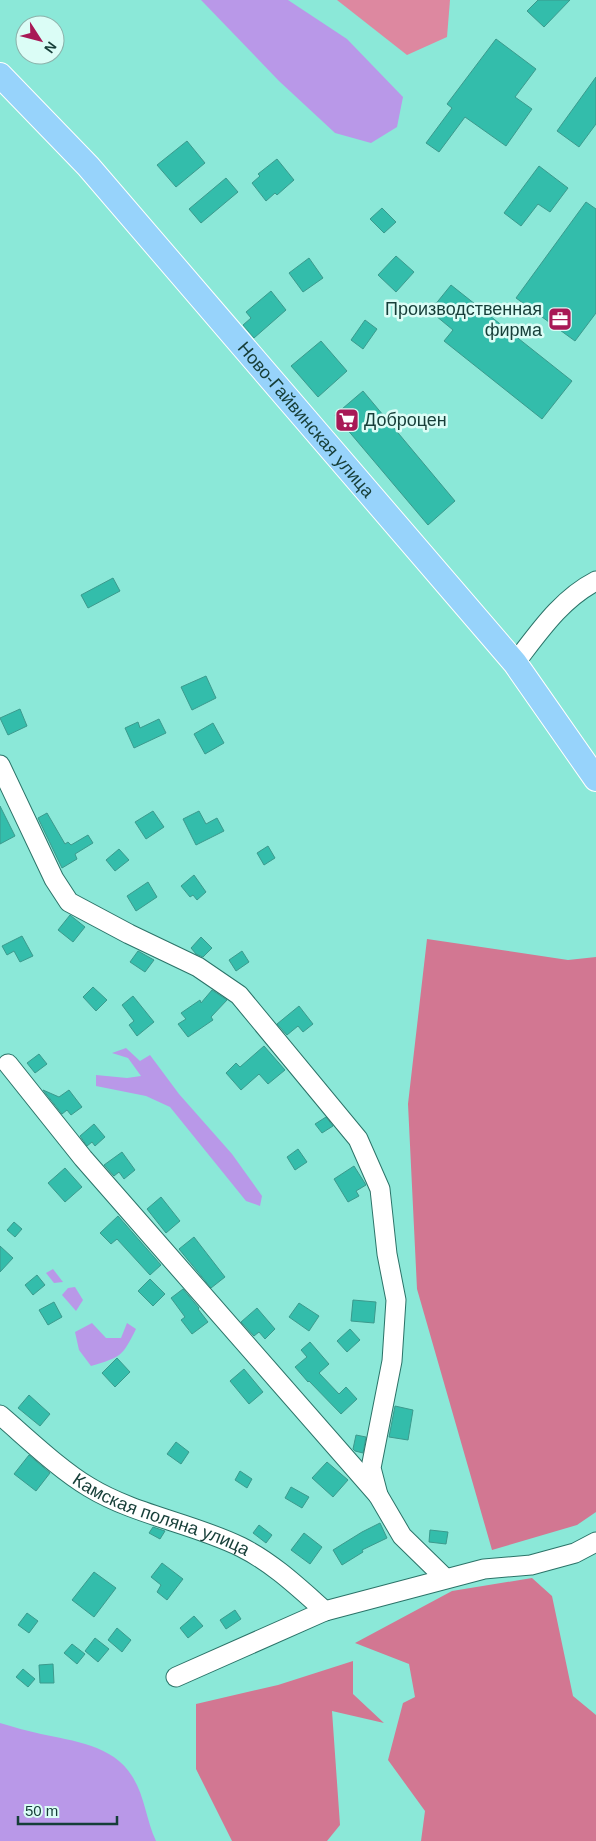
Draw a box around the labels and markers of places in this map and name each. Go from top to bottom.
place label: Производственная фирма [385,299,543,340]
office icon: Производственная фирма [547,306,573,332]
supermarket icon: Доброцен [334,407,360,433]
place label: Доброцен [364,410,447,430]

